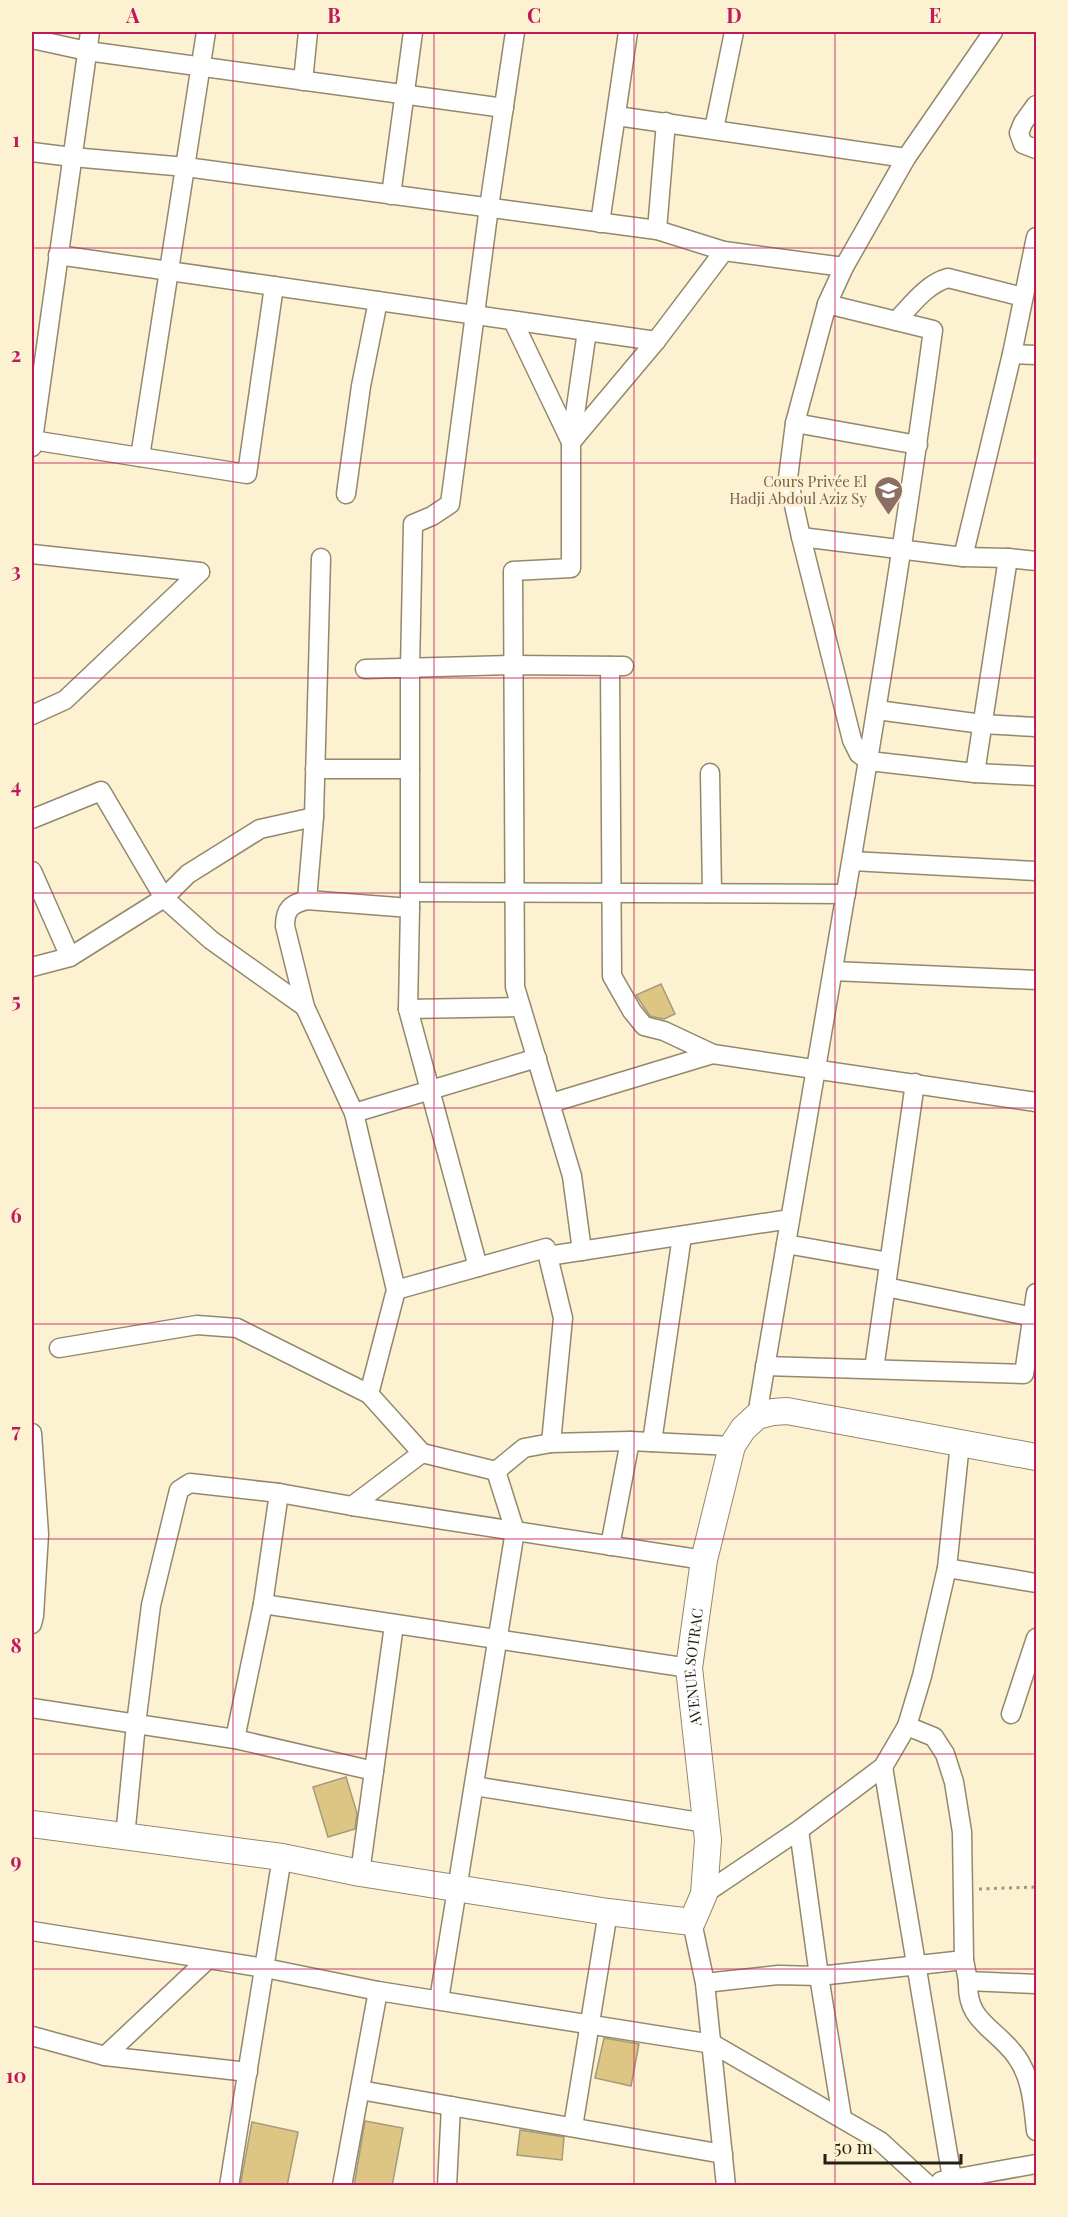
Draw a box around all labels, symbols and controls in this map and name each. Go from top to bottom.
text: A [125,1,140,28]
text: B [327,1,341,28]
text: C [527,1,541,28]
text: D [726,1,742,28]
text: E [929,1,941,28]
text: 1 [12,125,20,152]
text: 2 [11,340,21,367]
place label: Cours Privée El Hadji Abdoul Aziz Sy [729,471,867,508]
school or university icon: Cours Privée El Hadji Abdoul Aziz Sy [872,474,904,516]
text: 3 [11,556,21,583]
text: 4 [11,771,21,798]
text: 5 [11,986,21,1013]
text: 6 [10,1201,22,1228]
text: 7 [11,1416,21,1443]
street label: AVENUE SOTRAC [679,1607,707,1728]
text: 8 [10,1631,22,1658]
text: 9 [10,1846,22,1873]
text: 10 [6,2061,26,2088]
scale bar [825,2127,962,2165]
text: 50 m [834,2135,873,2159]

